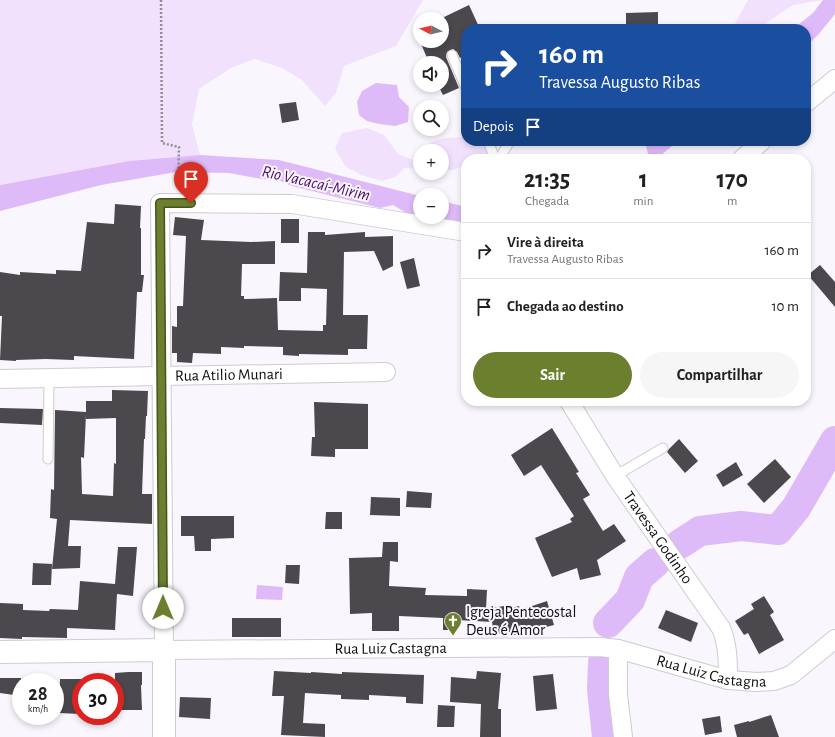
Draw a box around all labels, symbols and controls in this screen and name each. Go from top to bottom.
north arrow [413,12,449,48]
map controls [413,12,449,224]
icon: right [473,40,525,92]
text: 160 m [539,41,604,69]
button: sound [413,56,449,92]
text: Travessa Augusto Ribas [539,74,700,92]
button: search [413,100,449,136]
icon: arrive [522,116,544,138]
text: Depois [473,119,514,134]
button: + [413,144,449,180]
pin [174,162,208,203]
water label: Rio Vacacaí-Mirim [260,162,372,204]
icon: arrive [180,168,202,190]
text: 21:35 [524,168,570,192]
text: 1 [639,168,648,192]
text: 170 [716,168,748,192]
button: − [413,188,449,224]
text: Chegada [525,195,569,208]
text: min [633,195,653,208]
text: m [727,195,737,208]
text: Vire à direita [507,235,584,250]
icon: right [473,240,495,262]
text: 160 m [764,243,799,258]
text: Travessa Augusto Ribas [507,253,624,266]
icon: arrive [473,296,495,318]
text: Chegada ao destino [507,299,624,314]
text: 10 m [771,299,799,314]
button: Sair [473,352,632,398]
button: Compartilhar [640,352,799,398]
street label: Rua Atilio Munari [175,366,283,384]
street label: Travessa Godinho [620,488,696,587]
position arrow [142,587,184,629]
place label: Igreja Pentecostal Deus é Amor [466,604,576,638]
church icon: Igreja Pentecostal Deus é Amor [443,611,463,636]
street label: Rua Luiz Castagna [335,640,447,657]
street label: Rua Luiz Castagna [655,652,767,690]
speed limit sign: 30 [72,673,124,725]
text: 28 [28,684,48,704]
text: km/h [28,704,48,714]

